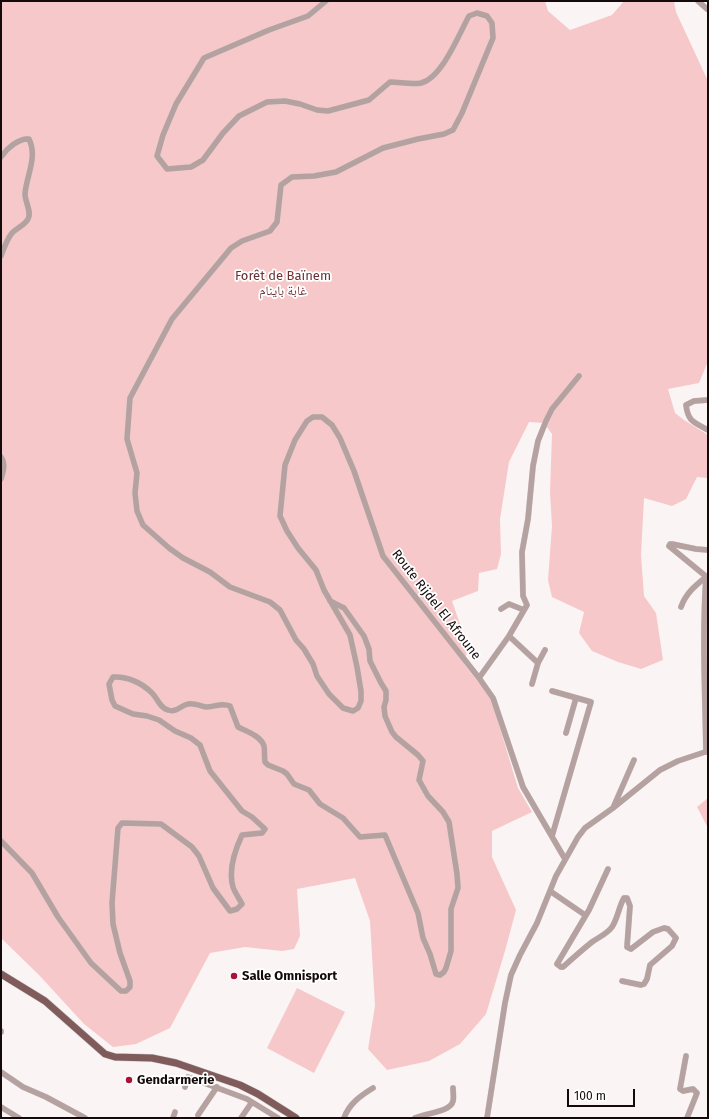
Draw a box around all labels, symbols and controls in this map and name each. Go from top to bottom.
park label: Forêt de Baïnem غابة باينام [235,268,331,299]
street label: Route Rijdel El Afroune [388,547,484,663]
place label: Salle Omnisport [242,968,337,984]
marker: Salle Omnisport [229,971,239,981]
place label: Gendarmerie [137,1072,214,1088]
marker: Gendarmerie [124,1075,134,1085]
scale bar [569,1081,637,1107]
text: 100 m [574,1089,606,1103]

